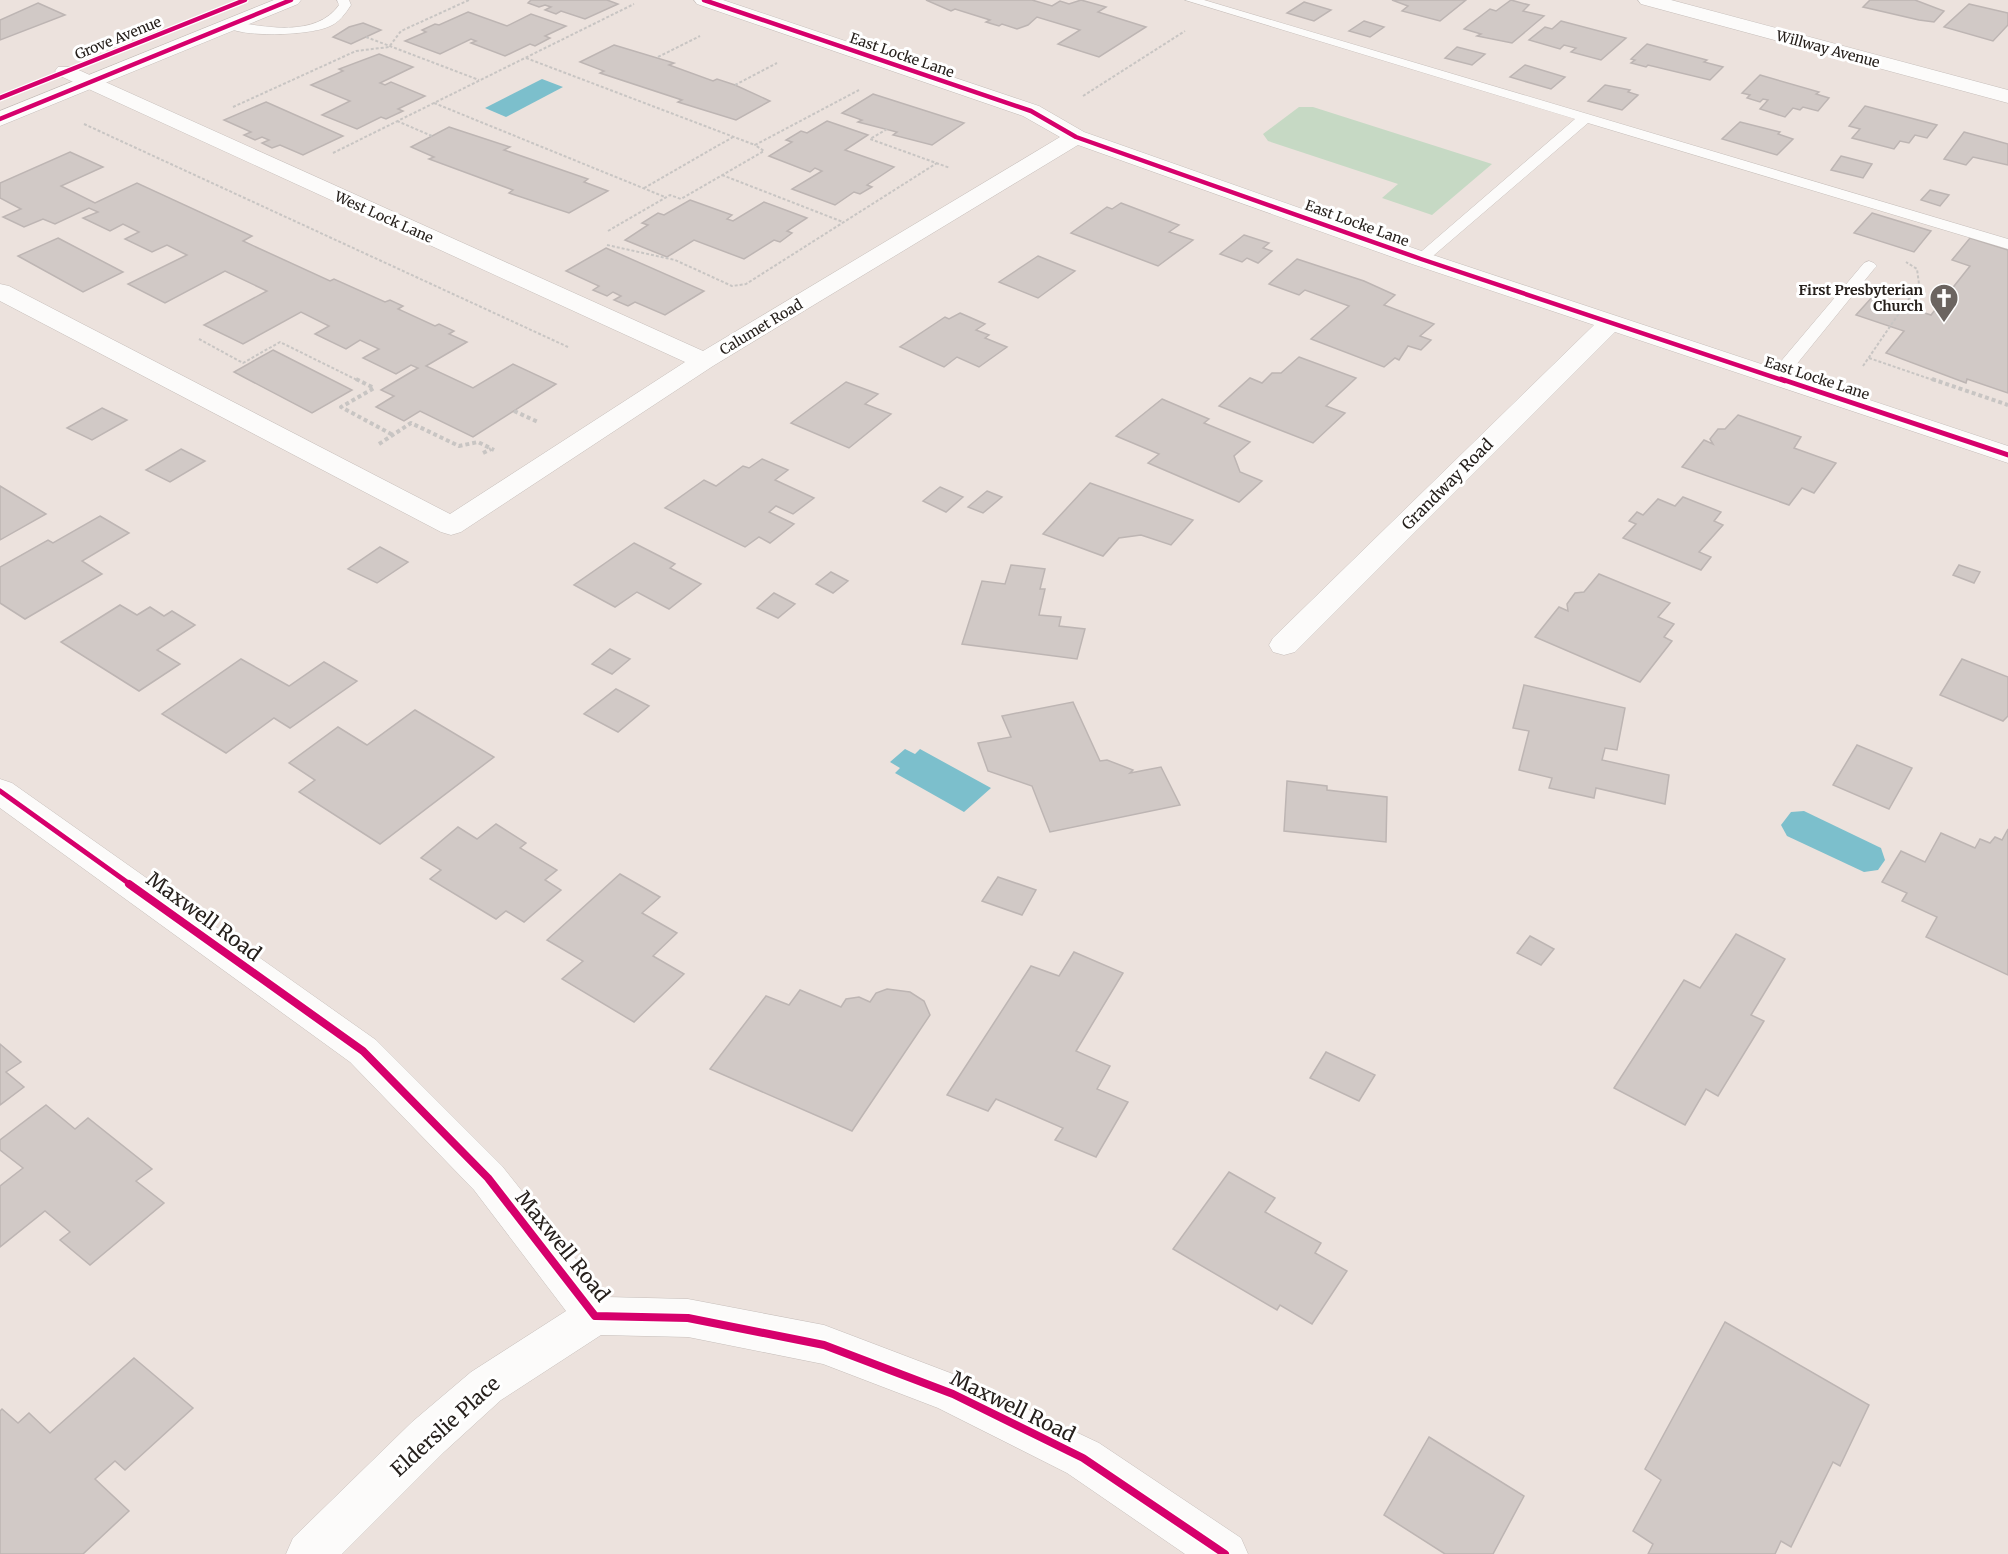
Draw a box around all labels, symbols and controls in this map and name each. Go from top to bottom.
street label: Grove Avenue [72,13,164,63]
street label: Willway Avenue [1773,26,1882,71]
street label: East Locke Lane [847,29,957,81]
street label: West Lock Lane [331,187,436,247]
street label: East Locke Lane [1303,196,1411,250]
place label: First Presbyterian Church [1799,281,1924,315]
church icon: First Presbyterian Church [1928,282,1960,324]
street label: Calumet Road [716,295,806,359]
street label: East Locke Lane [1762,353,1872,403]
street label: Grandway Road [1397,434,1497,534]
street label: Maxwell Road [142,866,266,966]
street label: Maxwell Road [511,1185,615,1307]
street label: Maxwell Road [947,1365,1079,1447]
street label: Elderslie Place [385,1371,505,1481]

